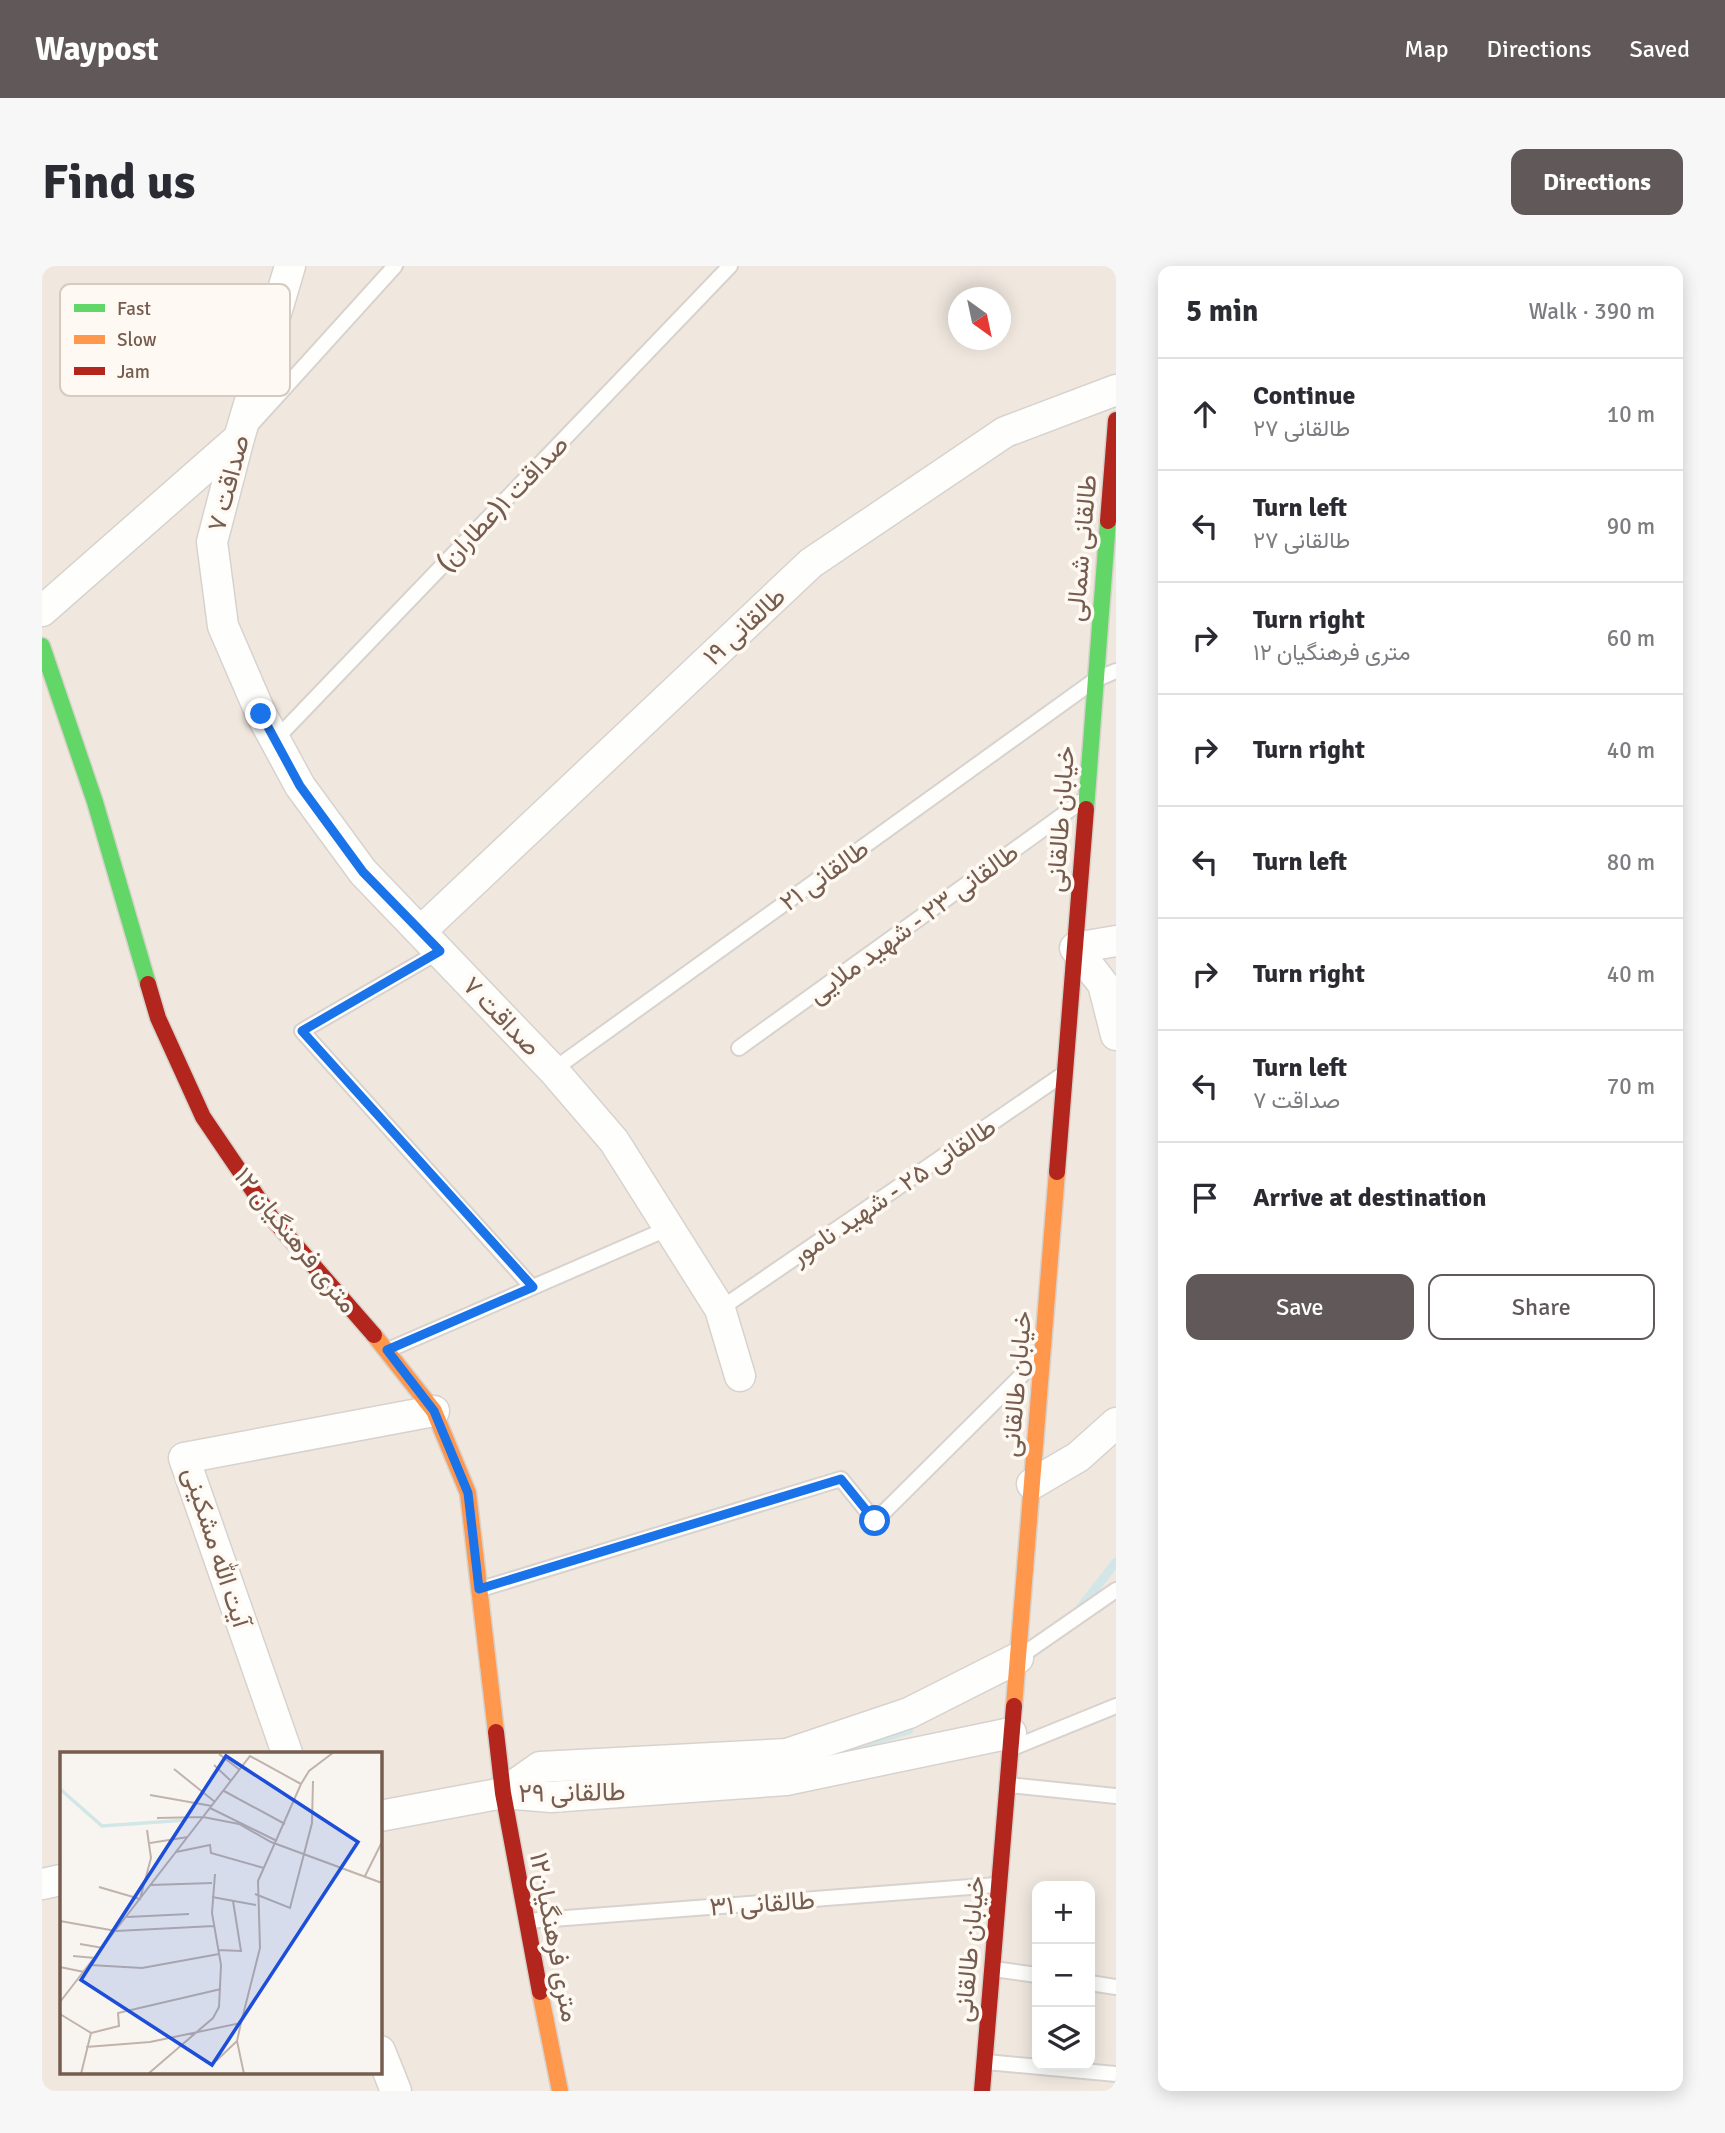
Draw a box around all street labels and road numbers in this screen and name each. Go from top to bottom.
street label: صداقت ۱(عطاران) [430,429,576,578]
street label: صداقت ۷ [201,431,257,535]
street label: طالقانی شمالی [1060,473,1104,623]
street label: طالقانی ۱۹ [697,581,793,673]
street label: خیابان طالقانی [1040,745,1082,893]
street label: طالقانی ۲۱ [774,833,875,919]
street label: طالقانی ۲۳ - شهید ملایی [802,837,1025,1011]
street label: صداقت ۷ [455,970,547,1063]
street label: طالقانی ۲۵ - شهید نامور [784,1111,1003,1273]
street label: ۱۲ متری فرهنگیان [227,1161,364,1320]
street label: خیابان طالقانی [995,1310,1039,1459]
street label: آیت الله مشکینی [175,1463,258,1633]
street label: طالقانی ۲۹ [518,1776,626,1810]
street label: ۱۲متری فرهنگیان [522,1850,586,2025]
street label: خیابان طالقانی [948,1875,992,2024]
street label: طالقانی ۳۱ [708,1884,816,1924]

